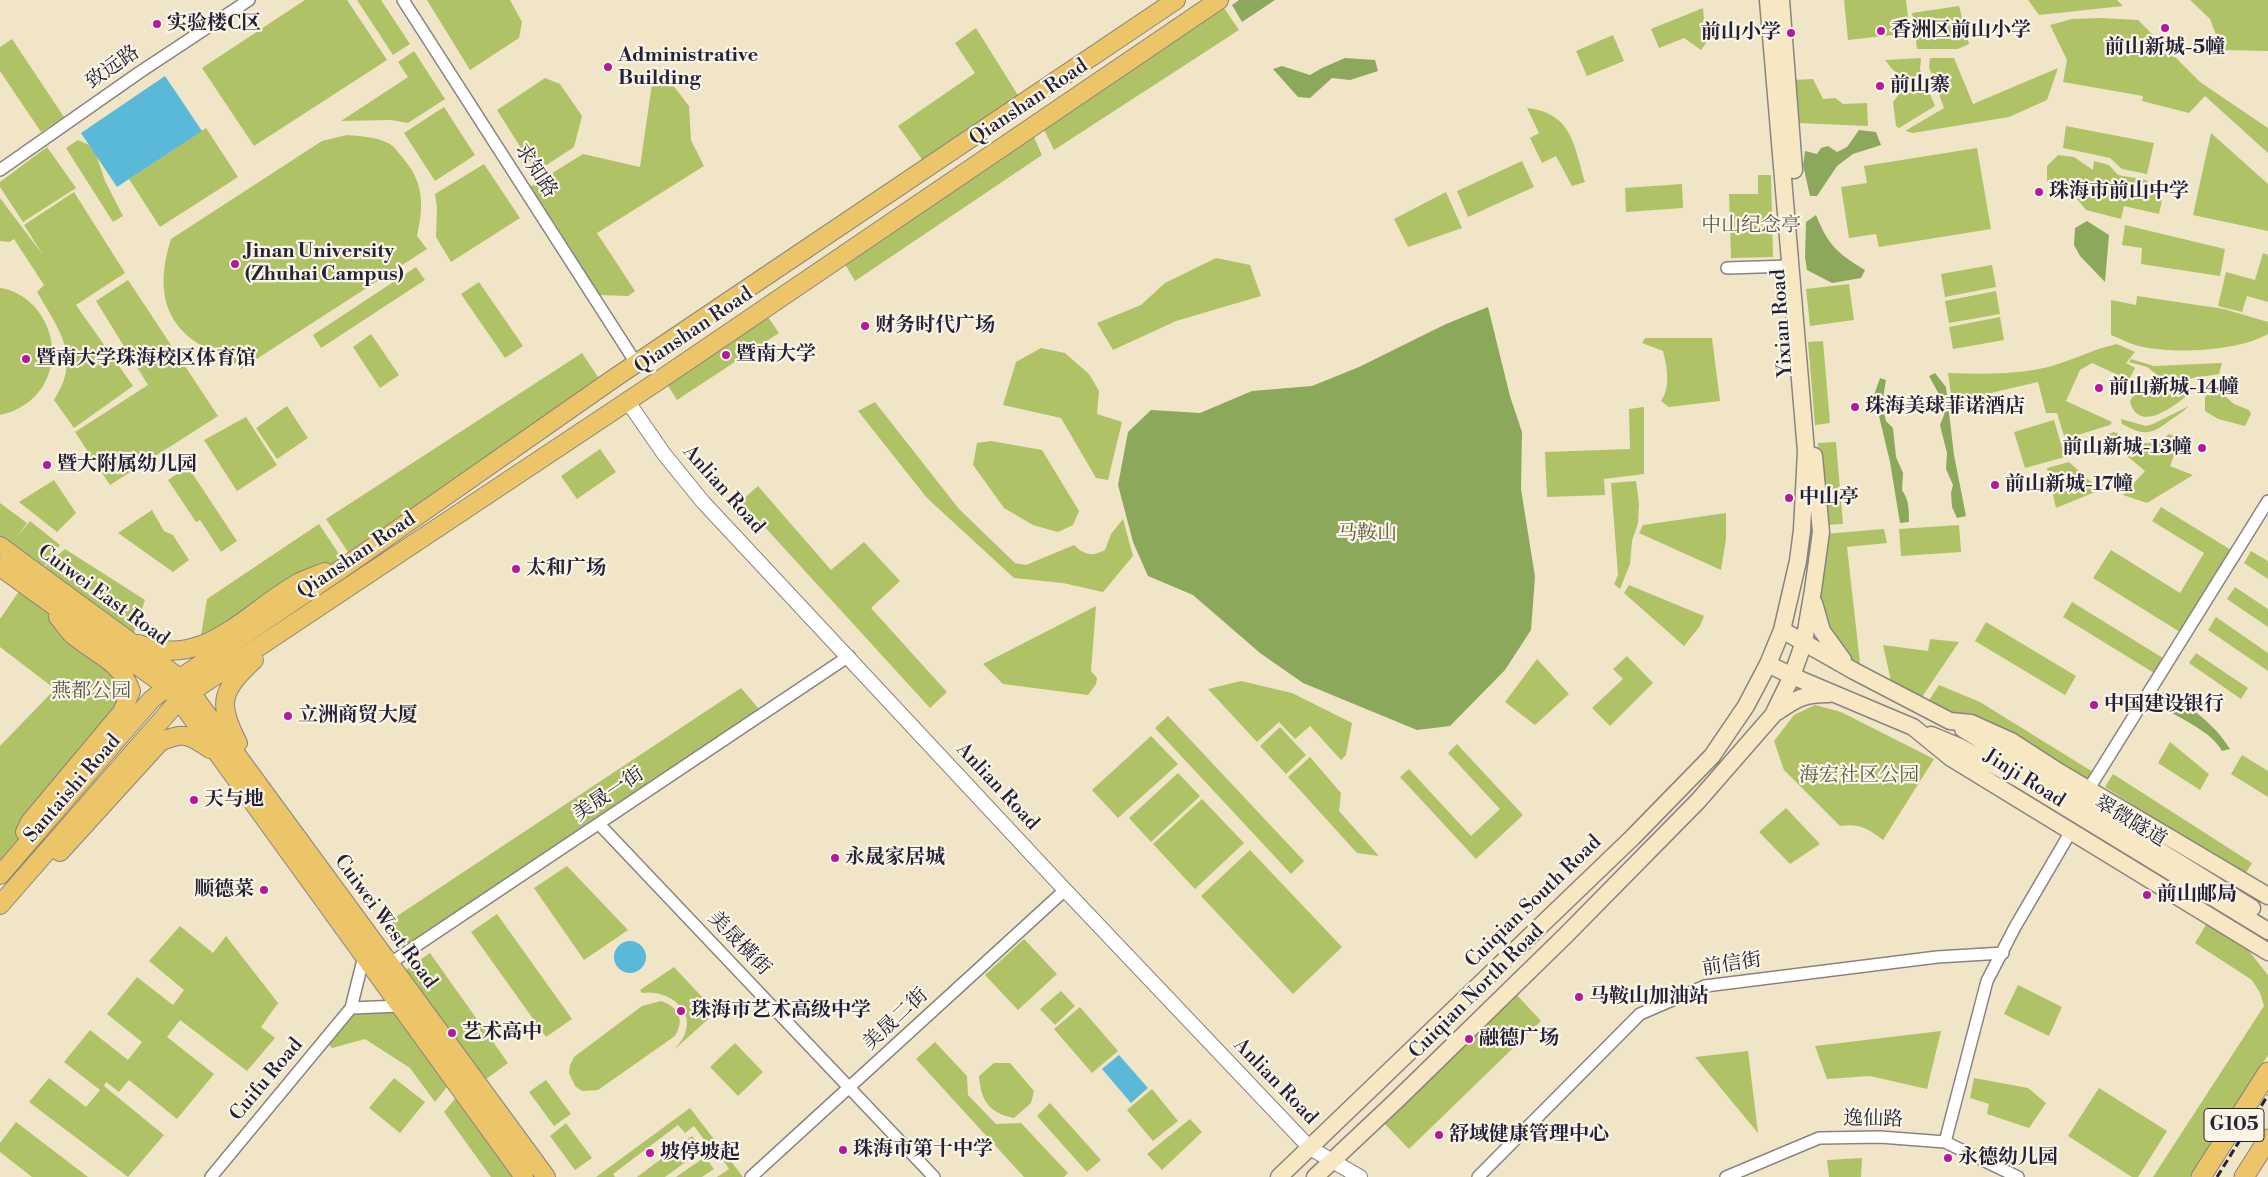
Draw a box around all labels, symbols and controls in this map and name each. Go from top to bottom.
place label: 实验楼C区 [167,12,261,36]
marker: 实验楼C区 [151,18,163,30]
place label: 香洲区前山小学 [1891,19,2031,43]
place label: 前山小学 [1701,21,1781,45]
marker: 前山新城-5幢 [2159,22,2171,34]
marker: 香洲区前山小学 [1875,25,1887,37]
marker: 前山小学 [1785,27,1797,39]
place label: 前山新城-5幢 [2105,36,2225,60]
street label: 致远路 [82,41,144,95]
place label: Administrative Building [618,44,758,91]
street label: Qianshan Road [965,55,1093,151]
marker: Administrative Building [602,61,614,73]
place label: 前山寨 [1890,74,1950,98]
marker: 前山寨 [1874,80,1886,92]
street label: 求知路 [509,139,561,203]
place label: 珠海市前山中学 [2049,180,2189,204]
marker: 珠海市前山中学 [2033,186,2045,198]
park label: 中山纪念亭 [1701,214,1801,238]
place label: Jinan University (Zhuhai Campus) [245,240,404,287]
marker: Jinan University (Zhuhai Campus) [229,258,241,270]
street label: Yixian Road [1767,268,1799,378]
street label: Qianshan Road [630,283,758,379]
place label: 财务时代广场 [875,314,995,338]
marker: 财务时代广场 [859,320,871,332]
place label: 暨南大学 [736,343,816,367]
place label: 暨南大学珠海校区体育馆 [36,347,256,371]
marker: 暨南大学 [720,349,732,361]
marker: 暨南大学珠海校区体育馆 [20,353,32,365]
place label: 前山新城-14幢 [2109,376,2239,400]
marker: 前山新城-14幢 [2093,382,2105,394]
place label: 珠海美球菲诺酒店 [1865,395,2025,419]
marker: 珠海美球菲诺酒店 [1849,401,1861,413]
place label: 前山新城-13幢 [2062,436,2192,460]
street label: Anlian Road [677,441,769,539]
marker: 前山新城-13幢 [2196,442,2208,454]
place label: 暨大附属幼儿园 [57,453,197,477]
marker: 暨大附属幼儿园 [41,459,53,471]
place label: 前山新城-17幢 [2005,473,2133,497]
marker: 前山新城-17幢 [1989,479,2001,491]
place label: 中山亭 [1799,486,1859,510]
marker: 中山亭 [1783,492,1795,504]
street label: Qianshan Road [293,508,421,604]
park label: 马鞍山 [1337,522,1397,546]
street label: Cuiwei East Road [33,540,173,652]
place label: 太和广场 [526,557,606,581]
marker: 太和广场 [510,563,522,575]
park label: 燕都公园 [51,680,131,704]
place label: 中国建设银行 [2104,693,2224,717]
marker: 中国建设银行 [2088,699,2100,711]
place label: 立洲商贸大厦 [298,704,418,728]
marker: 立洲商贸大厦 [282,710,294,722]
street label: Santaishi Road [20,730,126,848]
street label: Anlian Road [950,738,1044,836]
street label: Jinji Road [1979,745,2069,813]
street label: 美晟一街 [569,763,649,827]
park label: 海宏社区公园 [1799,764,1919,788]
place label: 天与地 [204,788,264,812]
street label: 翠微隧道 [2090,791,2170,853]
marker: 天与地 [188,794,200,806]
street label: Cuiqian South Road [1461,831,1607,973]
place label: 永晟家居城 [845,846,945,870]
street label: Cuiwei West Road [328,850,442,994]
marker: 永晟家居城 [829,852,841,864]
place label: 顺德菜 [194,878,254,902]
place label: 前山邮局 [2157,883,2237,907]
marker: 顺德菜 [258,884,270,896]
marker: 前山邮局 [2141,889,2153,901]
street label: 美晟橫街 [703,907,775,981]
street label: Cuiqian North Road [1405,920,1549,1064]
street label: 前信街 [1700,948,1764,982]
street label: 美晟二街 [859,984,933,1056]
place label: 马鞍山加油站 [1589,985,1709,1009]
marker: 马鞍山加油站 [1573,991,1585,1003]
place label: 珠海市艺术高级中学 [691,999,871,1023]
marker: 珠海市艺术高级中学 [675,1005,687,1017]
place label: 艺术高中 [462,1021,542,1045]
marker: 艺术高中 [446,1027,458,1039]
place label: 融德广场 [1479,1027,1559,1051]
marker: 融德广场 [1463,1033,1475,1045]
street label: Cuifu Road [225,1034,309,1126]
street label: Anlian Road [1228,1034,1322,1130]
street label: 逸仙路 [1843,1107,1903,1133]
road number: G105 [2204,1108,2264,1142]
place label: 舒域健康管理中心 [1449,1123,1609,1147]
marker: 舒域健康管理中心 [1433,1129,1445,1141]
place label: 珠海市第十中学 [853,1138,993,1162]
place label: 坡停坡起 [660,1141,740,1165]
marker: 珠海市第十中学 [837,1144,849,1156]
place label: 永德幼儿园 [1958,1146,2058,1170]
marker: 坡停坡起 [644,1147,656,1159]
marker: 永德幼儿园 [1942,1152,1954,1164]

